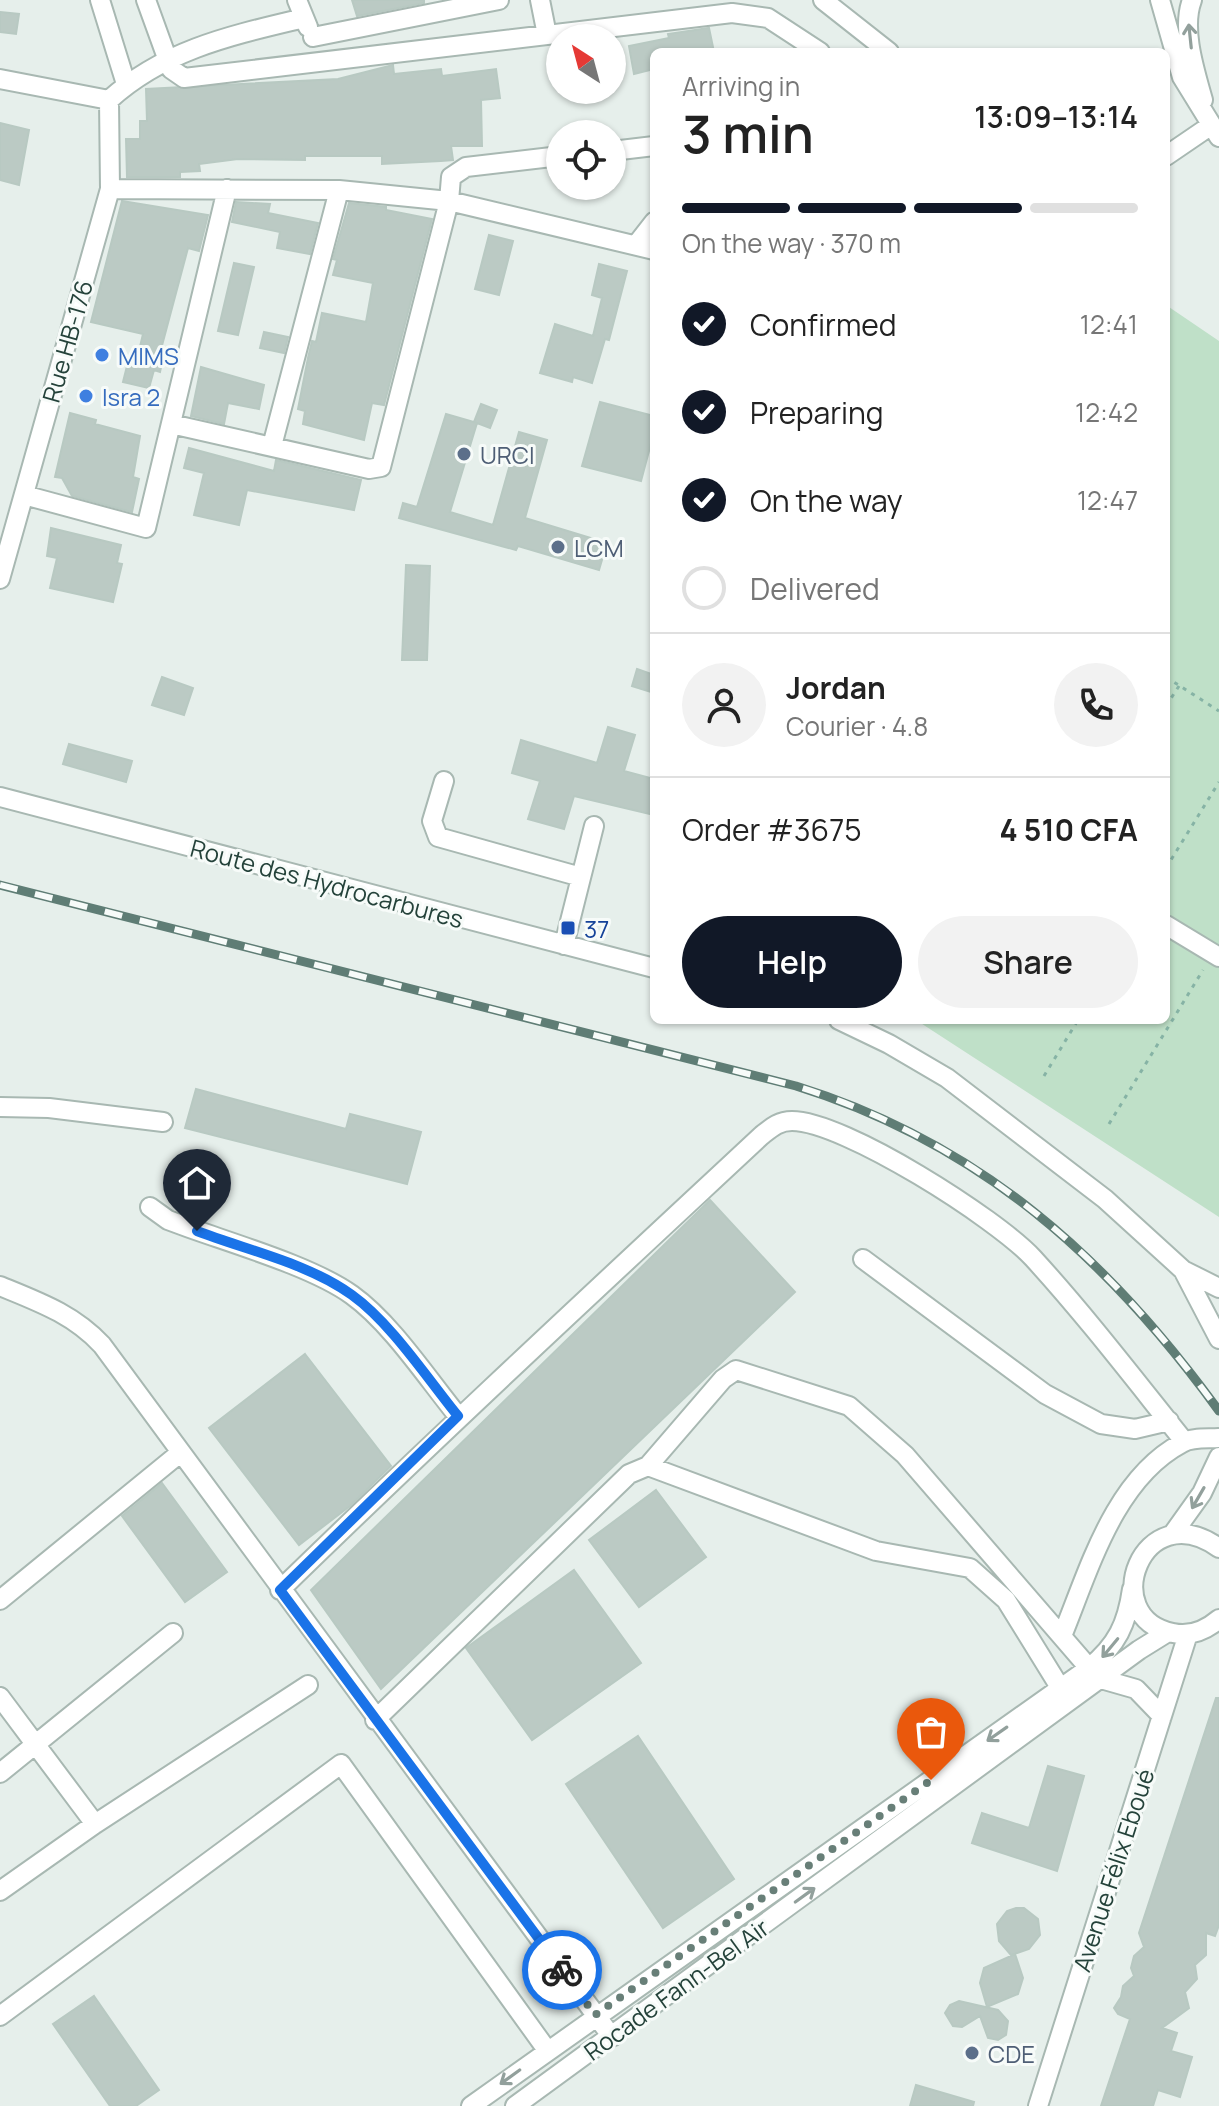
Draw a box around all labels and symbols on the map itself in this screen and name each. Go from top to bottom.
north arrow [546,24,626,104]
one-way arrow [1182,24,1197,49]
street label: Rue HB-176 [34,276,100,406]
place label: MIMS [118,339,179,372]
marker: MIMS [93,346,111,364]
place label: Isra 2 [102,380,160,413]
marker: Isra 2 [77,387,95,405]
place label: URCI [480,438,535,471]
marker: URCI [455,445,473,463]
place label: LCM [574,531,624,564]
marker: LCM [549,538,567,556]
street label: Route des Hydrocarbures [187,831,467,935]
place label: 37 [584,912,609,945]
marker: 37 [559,919,577,937]
pin [163,1149,231,1231]
one-way arrow [1190,1486,1206,1509]
one-way arrow [1101,1637,1119,1657]
pin [897,1698,965,1780]
one-way arrow [986,1726,1008,1742]
street label: Avenue Félix Eboué [1065,1764,1161,1976]
one-way arrow [794,1887,815,1904]
street label: Rocade Fann-Bel Air [577,1910,775,2067]
courier [522,1930,602,2010]
place label: CDE [988,2037,1035,2070]
marker: CDE [963,2044,981,2062]
one-way arrow [500,2069,521,2086]

